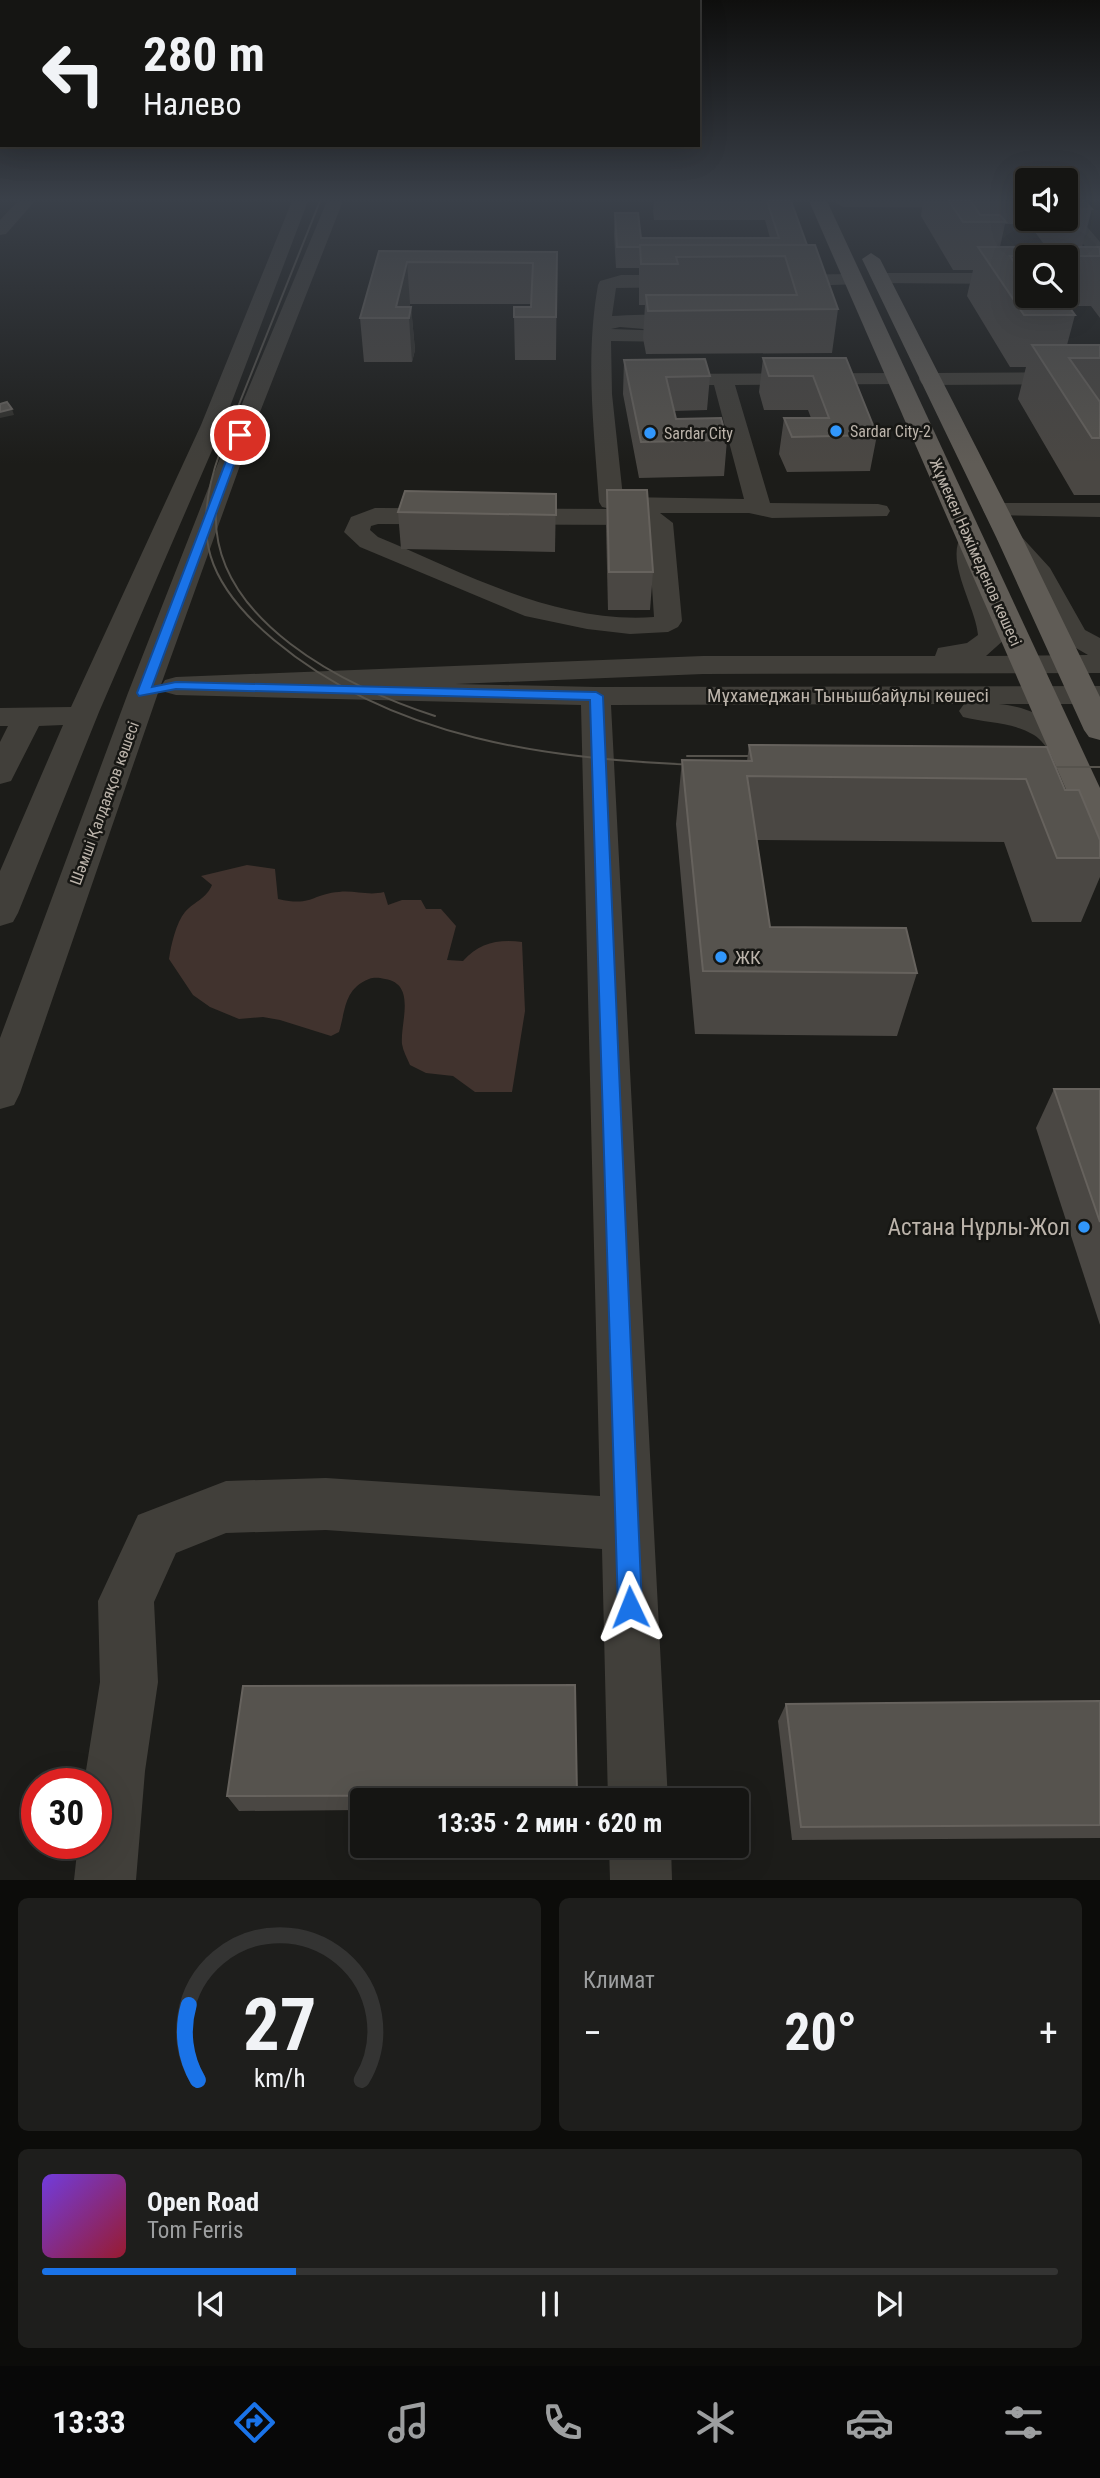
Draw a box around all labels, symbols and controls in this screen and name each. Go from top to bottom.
text: 280 m [143,26,265,83]
icon: left [28,28,119,119]
text: Налево [143,85,242,123]
map controls [1015,168,1078,308]
button: sound [1015,168,1078,231]
button: search [1015,245,1078,308]
pin [210,405,270,465]
icon: arrive [221,416,259,454]
place label: Sardar City-2 [850,422,931,441]
marker: Sardar City-2 [828,423,844,439]
place label: Sardar City [664,424,733,443]
marker: Sardar City [642,425,658,441]
street label: Жұмекен Нәжімеденов көшесі [926,455,1026,649]
street label: Мұхамеджан Тынышбайұлы көшесі [707,684,989,707]
street label: Шәмші Қалдаяқов көшесі [66,719,143,888]
place label: ЖК [735,946,761,969]
marker: ЖК [713,949,729,965]
place label: Астана Нұрлы-Жол [888,1214,1070,1241]
marker: Астана Нұрлы-Жол [1076,1219,1092,1235]
position arrow [593,1570,667,1644]
speed limit sign: 30 [21,1768,112,1859]
text: 13:35 · 2 мин · 620 m [437,1808,662,1838]
text: Климат [583,1967,655,1994]
text: 27 [243,1983,316,2069]
text: 20° [784,2002,857,2063]
text: − [583,2011,602,2055]
text: + [1039,2011,1058,2055]
text: km/h [254,2064,305,2093]
text: Open Road [147,2187,259,2217]
text: Tom Ferris [147,2217,243,2244]
icon: previous [192,2285,230,2323]
icon: pause [531,2285,569,2323]
icon: next [870,2285,908,2323]
icon: directions [230,2398,279,2447]
icon: music [384,2398,433,2447]
icon: phone [538,2398,587,2447]
icon: climate [691,2398,740,2447]
icon: car [845,2398,894,2447]
icon: filters [999,2398,1048,2447]
text: 13:33 [52,2403,126,2441]

